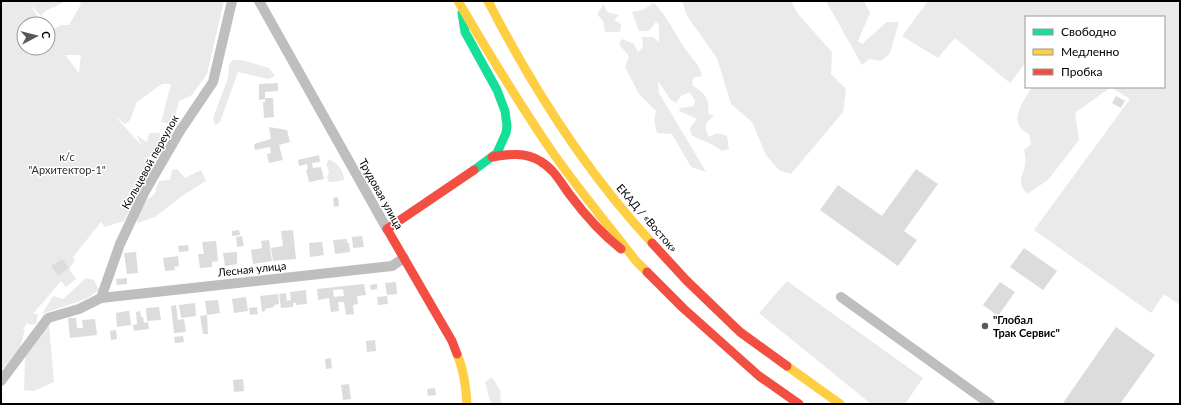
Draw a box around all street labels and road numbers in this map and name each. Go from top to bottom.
street label: Кольцевой переулок [118,112,181,211]
street label: Трудовая улица [357,156,406,231]
street label: ЕКАД / «Восток» [614,181,681,255]
street label: Лесная улица [216,258,287,279]

